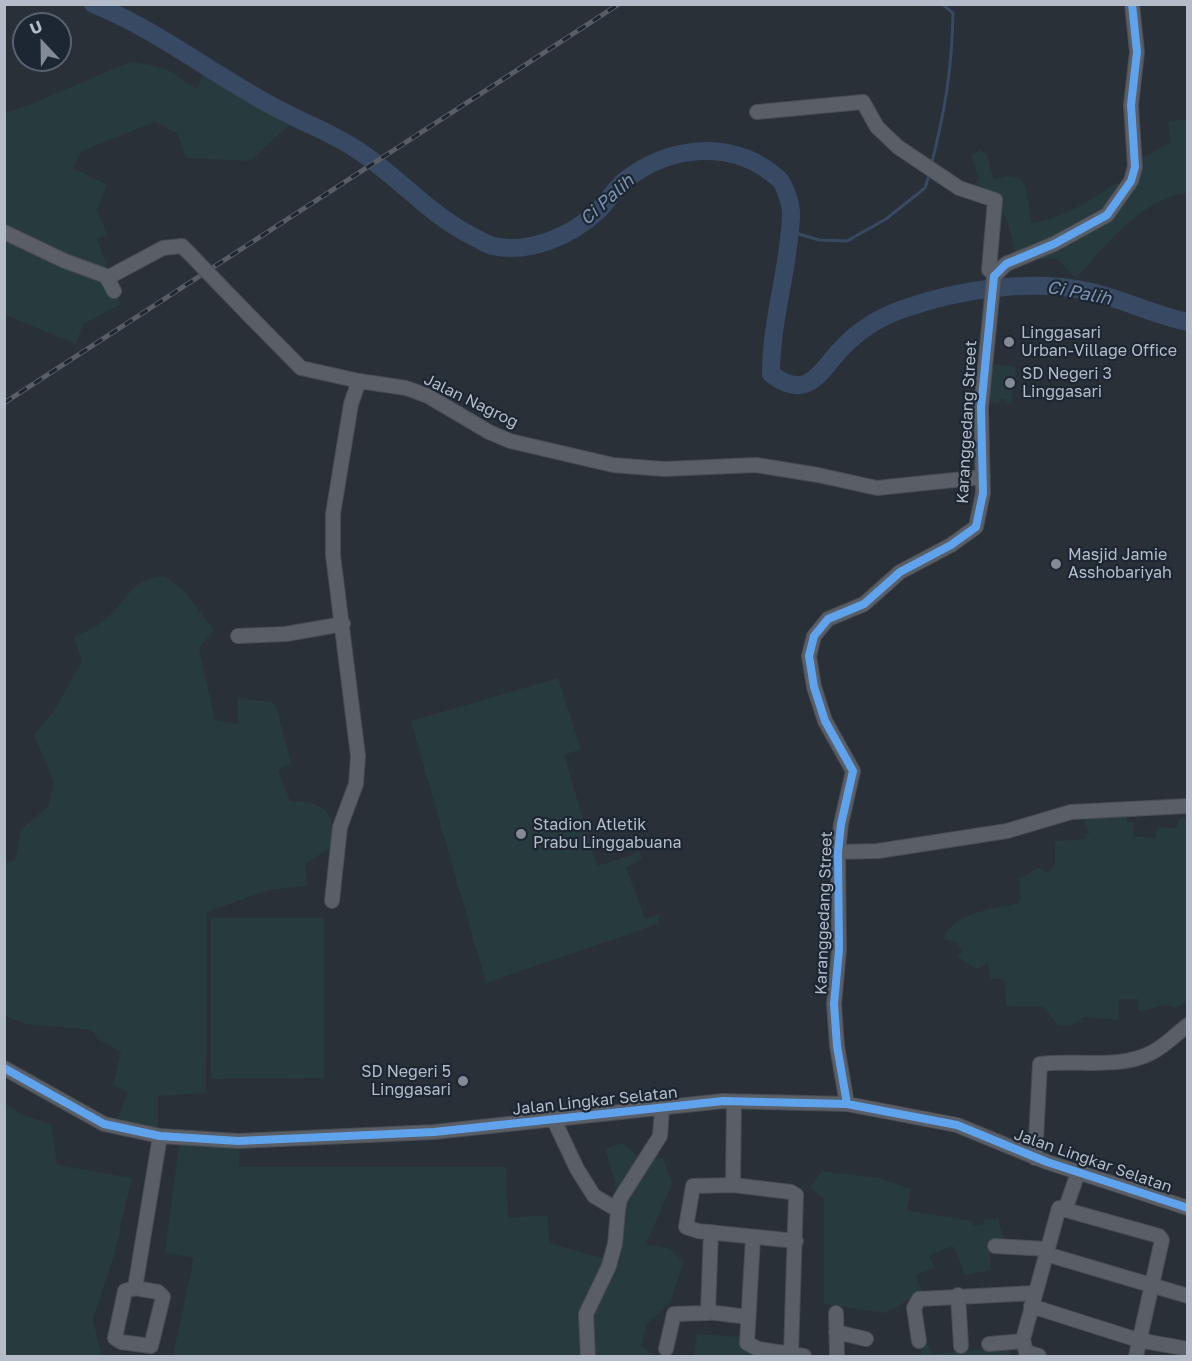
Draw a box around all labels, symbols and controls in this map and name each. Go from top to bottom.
north arrow [12,12,72,72]
text: U [27,16,45,39]
water label: Ci Palih [576,170,638,230]
water label: Ci Palih [1045,276,1113,310]
place label: Linggasari Urban-Village Office [1021,323,1177,361]
marker: Linggasari Urban-Village Office [1002,335,1016,349]
street label: Karanggedang Street [953,340,981,504]
place label: SD Negeri 3 Linggasari [1022,364,1112,402]
street label: Jalan Nagrog [421,370,521,432]
marker: SD Negeri 3 Linggasari [1003,376,1017,390]
place label: Masjid Jamie Asshobariyah [1068,545,1172,583]
marker: Masjid Jamie Asshobariyah [1049,557,1063,571]
place label: Stadion Atletik Prabu Linggabuana [533,815,682,853]
marker: Stadion Atletik Prabu Linggabuana [514,827,528,841]
street label: Karanggedang Street [812,831,836,995]
place label: SD Negeri 5 Linggasari [361,1062,451,1100]
marker: SD Negeri 5 Linggasari [456,1074,470,1088]
street label: Jalan Lingkar Selatan [511,1083,679,1119]
street label: Jalan Lingkar Selatan [1011,1125,1175,1197]

